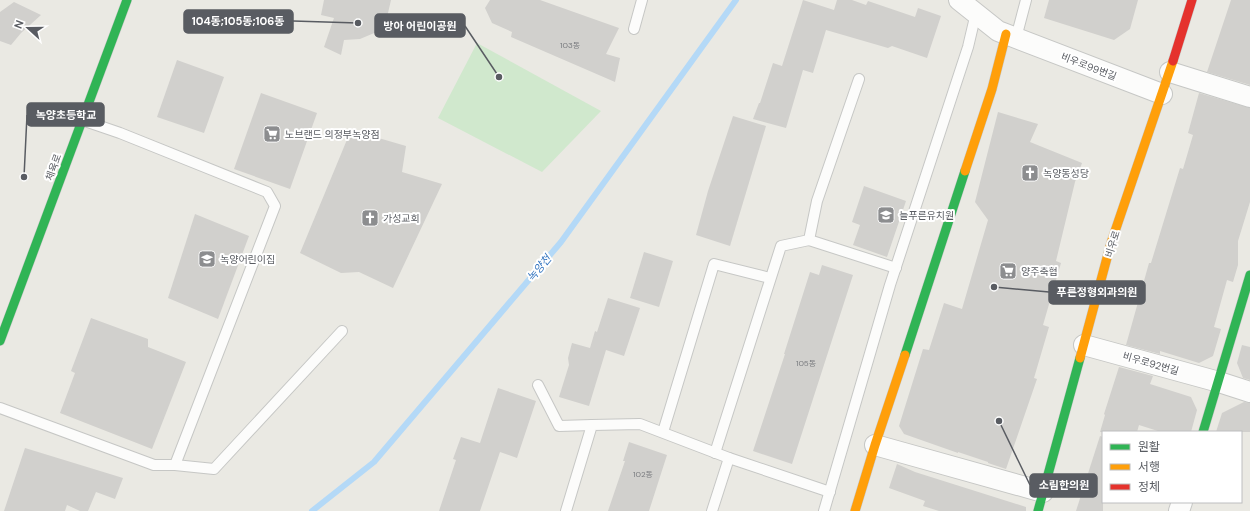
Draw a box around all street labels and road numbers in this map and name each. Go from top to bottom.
street label: 비우로99번길 [1059,50,1118,83]
street label: 체육로 [43,152,64,182]
street label: 비우로 [1102,229,1123,259]
street label: 비우로92번길 [1121,349,1180,378]

